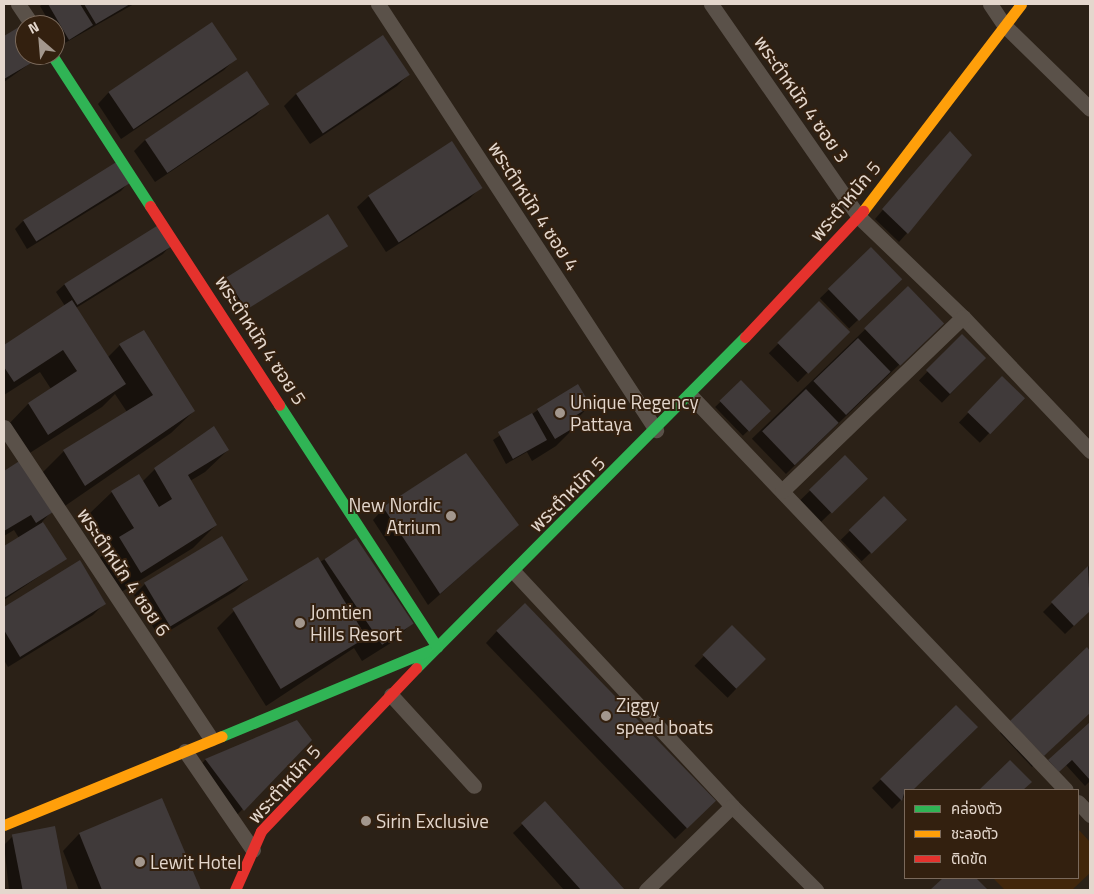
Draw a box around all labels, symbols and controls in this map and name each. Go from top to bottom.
north arrow [15,15,65,65]
text: N [24,16,42,39]
street label: พระตำหนัก 4 ซอย 3 [750,31,854,167]
street label: พระตำหนัก 4 ซอย 4 [484,137,584,275]
street label: พระตำหนัก 5 [805,156,885,246]
street label: พระตำหนัก 4 ซอย 5 [211,271,311,409]
place label: Unique Regency Pattaya [570,391,699,435]
marker: Unique Regency Pattaya [554,407,566,419]
street label: พระตำหนัก 5 [524,451,610,537]
place label: New Nordic Atrium [348,494,441,538]
street label: พระตำหนัก 4 ซอย 6 [73,504,175,640]
marker: New Nordic Atrium [445,510,457,522]
place label: Jomtien Hills Resort [310,601,402,645]
marker: Jomtien Hills Resort [294,617,306,629]
place label: Ziggy speed boats [616,694,713,738]
marker: Ziggy speed boats [600,710,612,722]
street label: พระตำหนัก 5 [243,740,325,828]
legend [904,789,1079,879]
text: คล่องตัว [951,797,1002,820]
place label: Sirin Exclusive [376,810,489,832]
marker: Sirin Exclusive [360,815,372,827]
text: ชะลอตัว [951,822,998,845]
text: ติดขัด [951,847,987,870]
place label: Lewit Hotel [150,851,241,873]
marker: Lewit Hotel [134,856,146,868]

